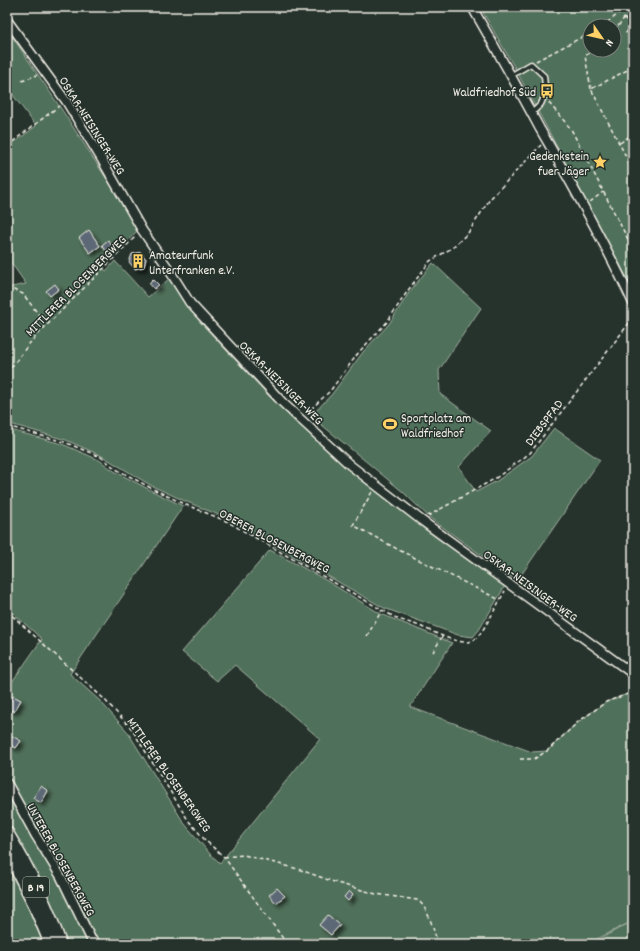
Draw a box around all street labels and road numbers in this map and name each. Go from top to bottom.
street label: OSKAR-NEISINGER-WEG [53,73,129,179]
street label: MITTLERER BLOSENBERGWEG [22,232,132,342]
street label: OSKAR-NEISINGER-WEG [234,337,327,430]
street label: DIEBSPFAD [521,396,569,451]
street label: OBERER BLOSENBERGWEG [215,505,333,579]
street label: OSKAR-NEISINGER-WEG [478,546,581,628]
street label: MITTLERER BLOSENBERGWEG [121,714,215,837]
street label: UNTERER BLOSENBERGWEG [21,800,99,920]
road number: B 19 [23,877,49,897]

